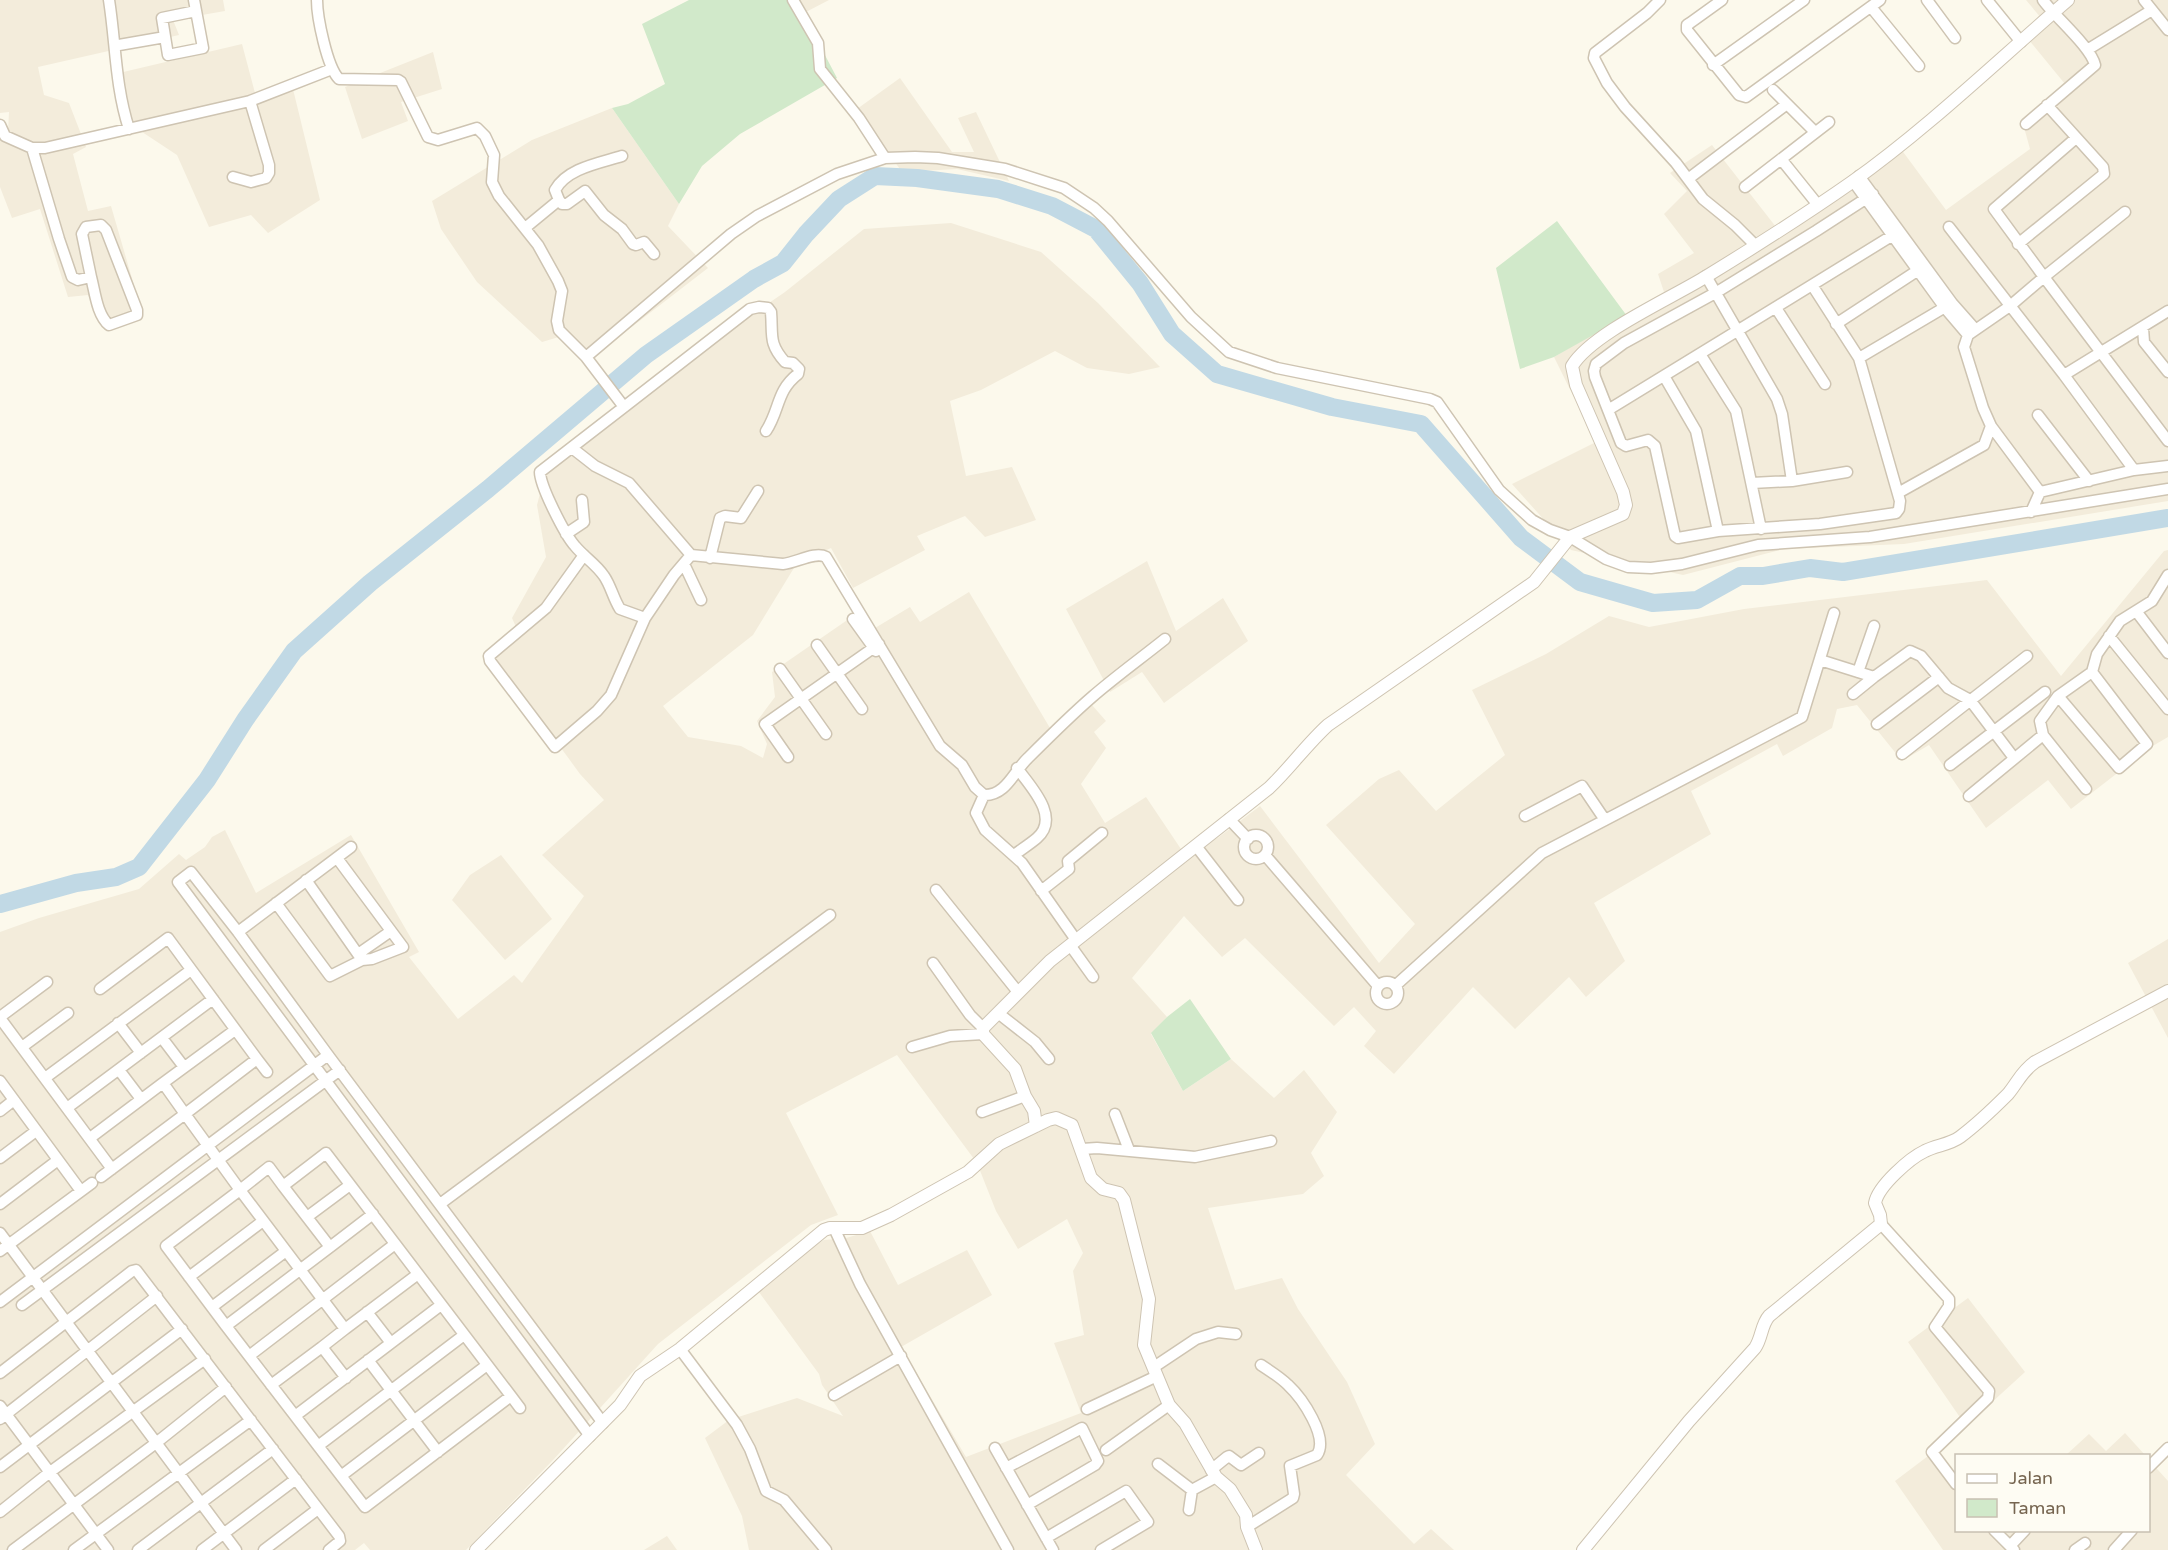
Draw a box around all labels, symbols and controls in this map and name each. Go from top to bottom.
legend [1955,1454,2150,1532]
text: Jalan [2009,1467,2053,1489]
text: Taman [2009,1497,2066,1519]

